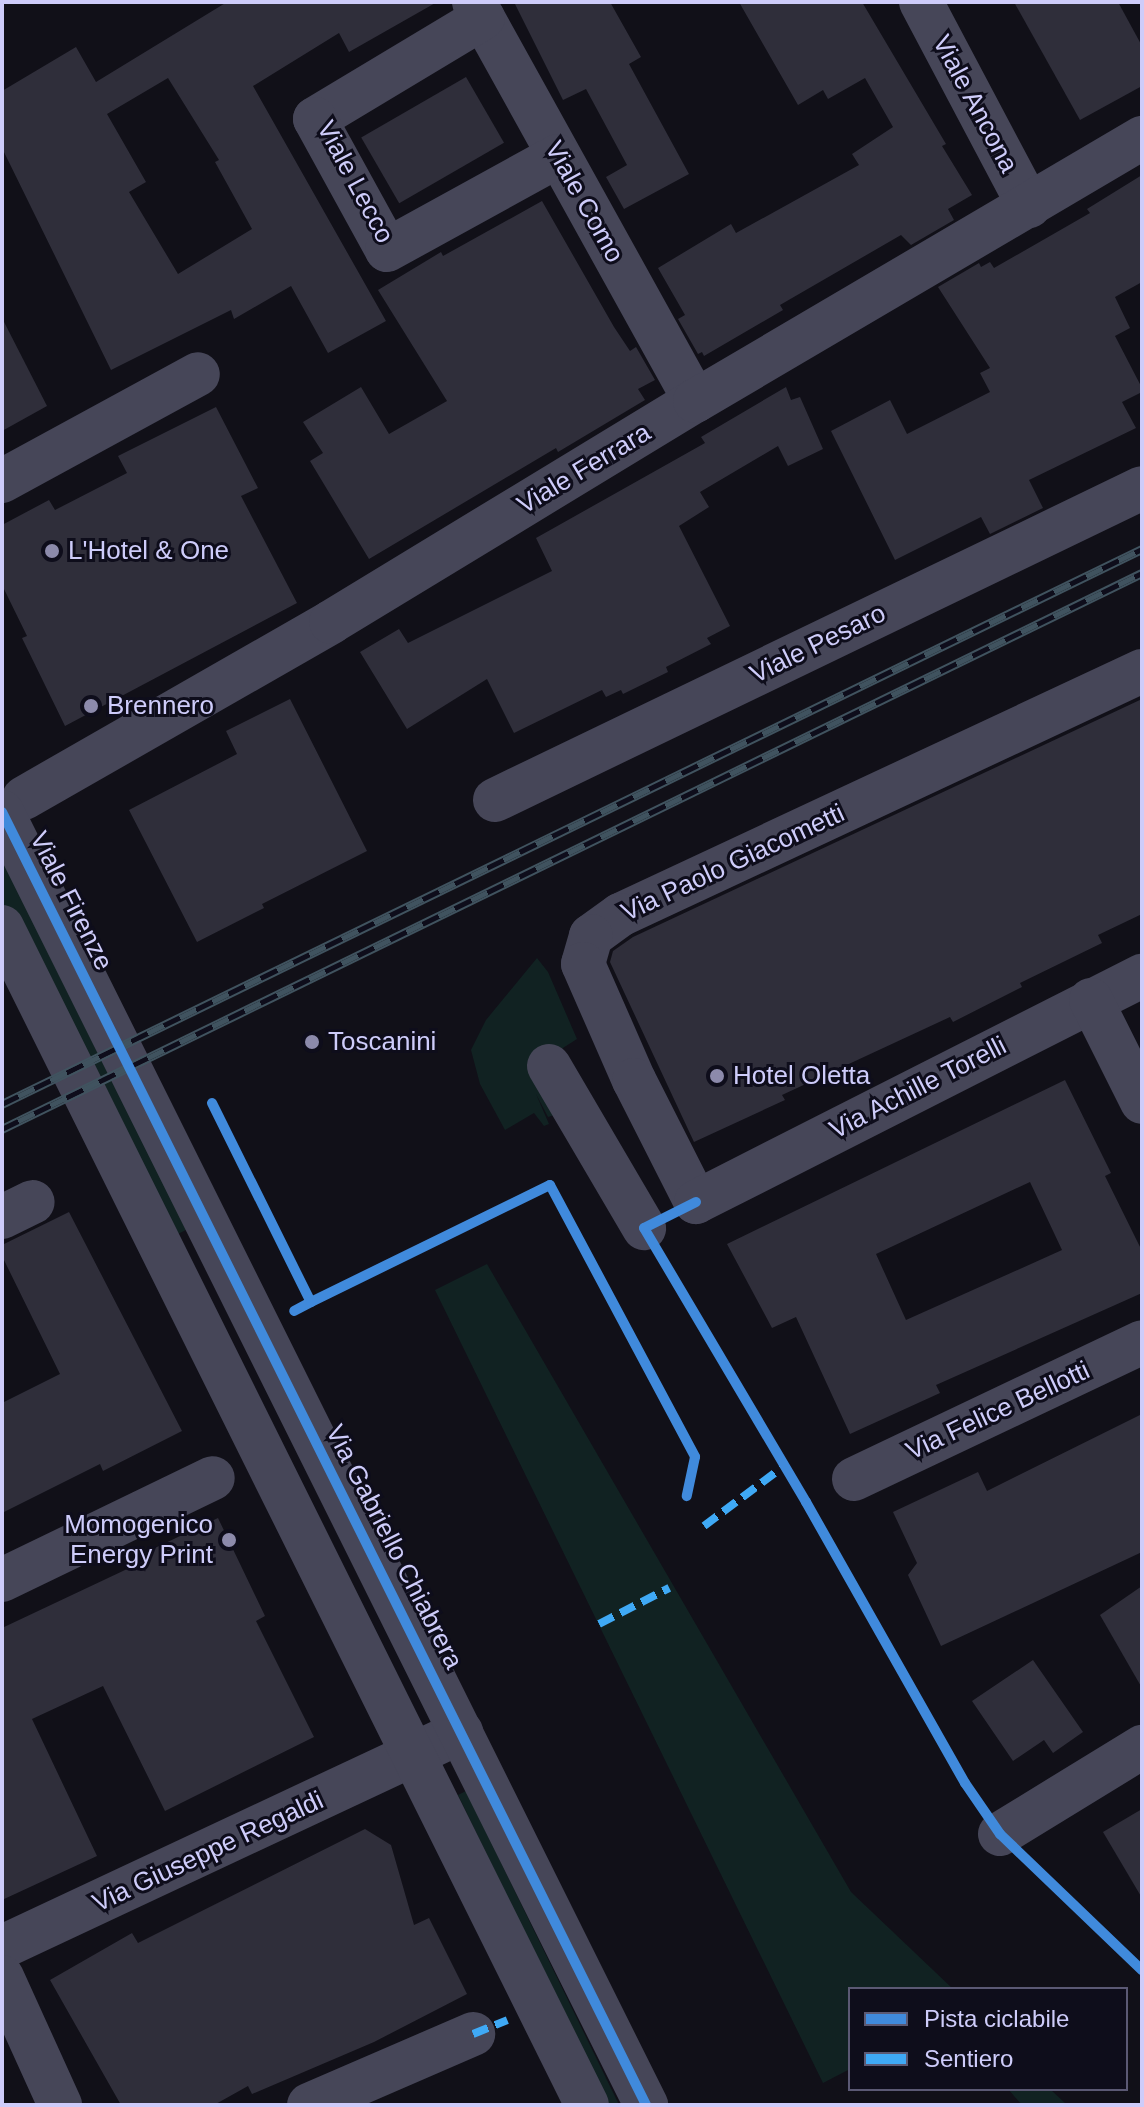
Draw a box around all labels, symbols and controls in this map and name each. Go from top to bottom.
street label: Viale Ancona [925,29,1025,179]
street label: Viale Lecco [310,116,400,248]
street label: Viale Como [538,136,630,268]
street label: Viale Ferrara [512,417,656,521]
place label: L'Hotel & One [68,535,229,567]
marker: L'Hotel & One [43,542,61,560]
street label: Viale Pesaro [745,598,891,690]
place label: Brennero [107,690,214,722]
marker: Brennero [82,697,100,715]
street label: Via Paolo Giacometti [617,798,849,928]
street label: Viale Firenze [23,827,119,975]
place label: Toscanini [328,1026,436,1058]
street label: Via Achille Torelli [824,1030,1012,1146]
marker: Toscanini [303,1033,321,1051]
place label: Hotel Oletta [733,1060,870,1092]
marker: Hotel Oletta [708,1067,726,1085]
street label: Via Felice Bellotti [901,1355,1095,1467]
street label: Via Gabriello Chiabrera [319,1420,469,1674]
place label: Momogenico Energy Print [64,1509,213,1570]
marker: Momogenico Energy Print [220,1531,238,1549]
street label: Via Giuseppe Regaldi [88,1785,328,1919]
legend [848,1987,1128,2091]
text: Pista ciclabile [924,2005,1069,2032]
text: Sentiero [924,2045,1013,2072]

